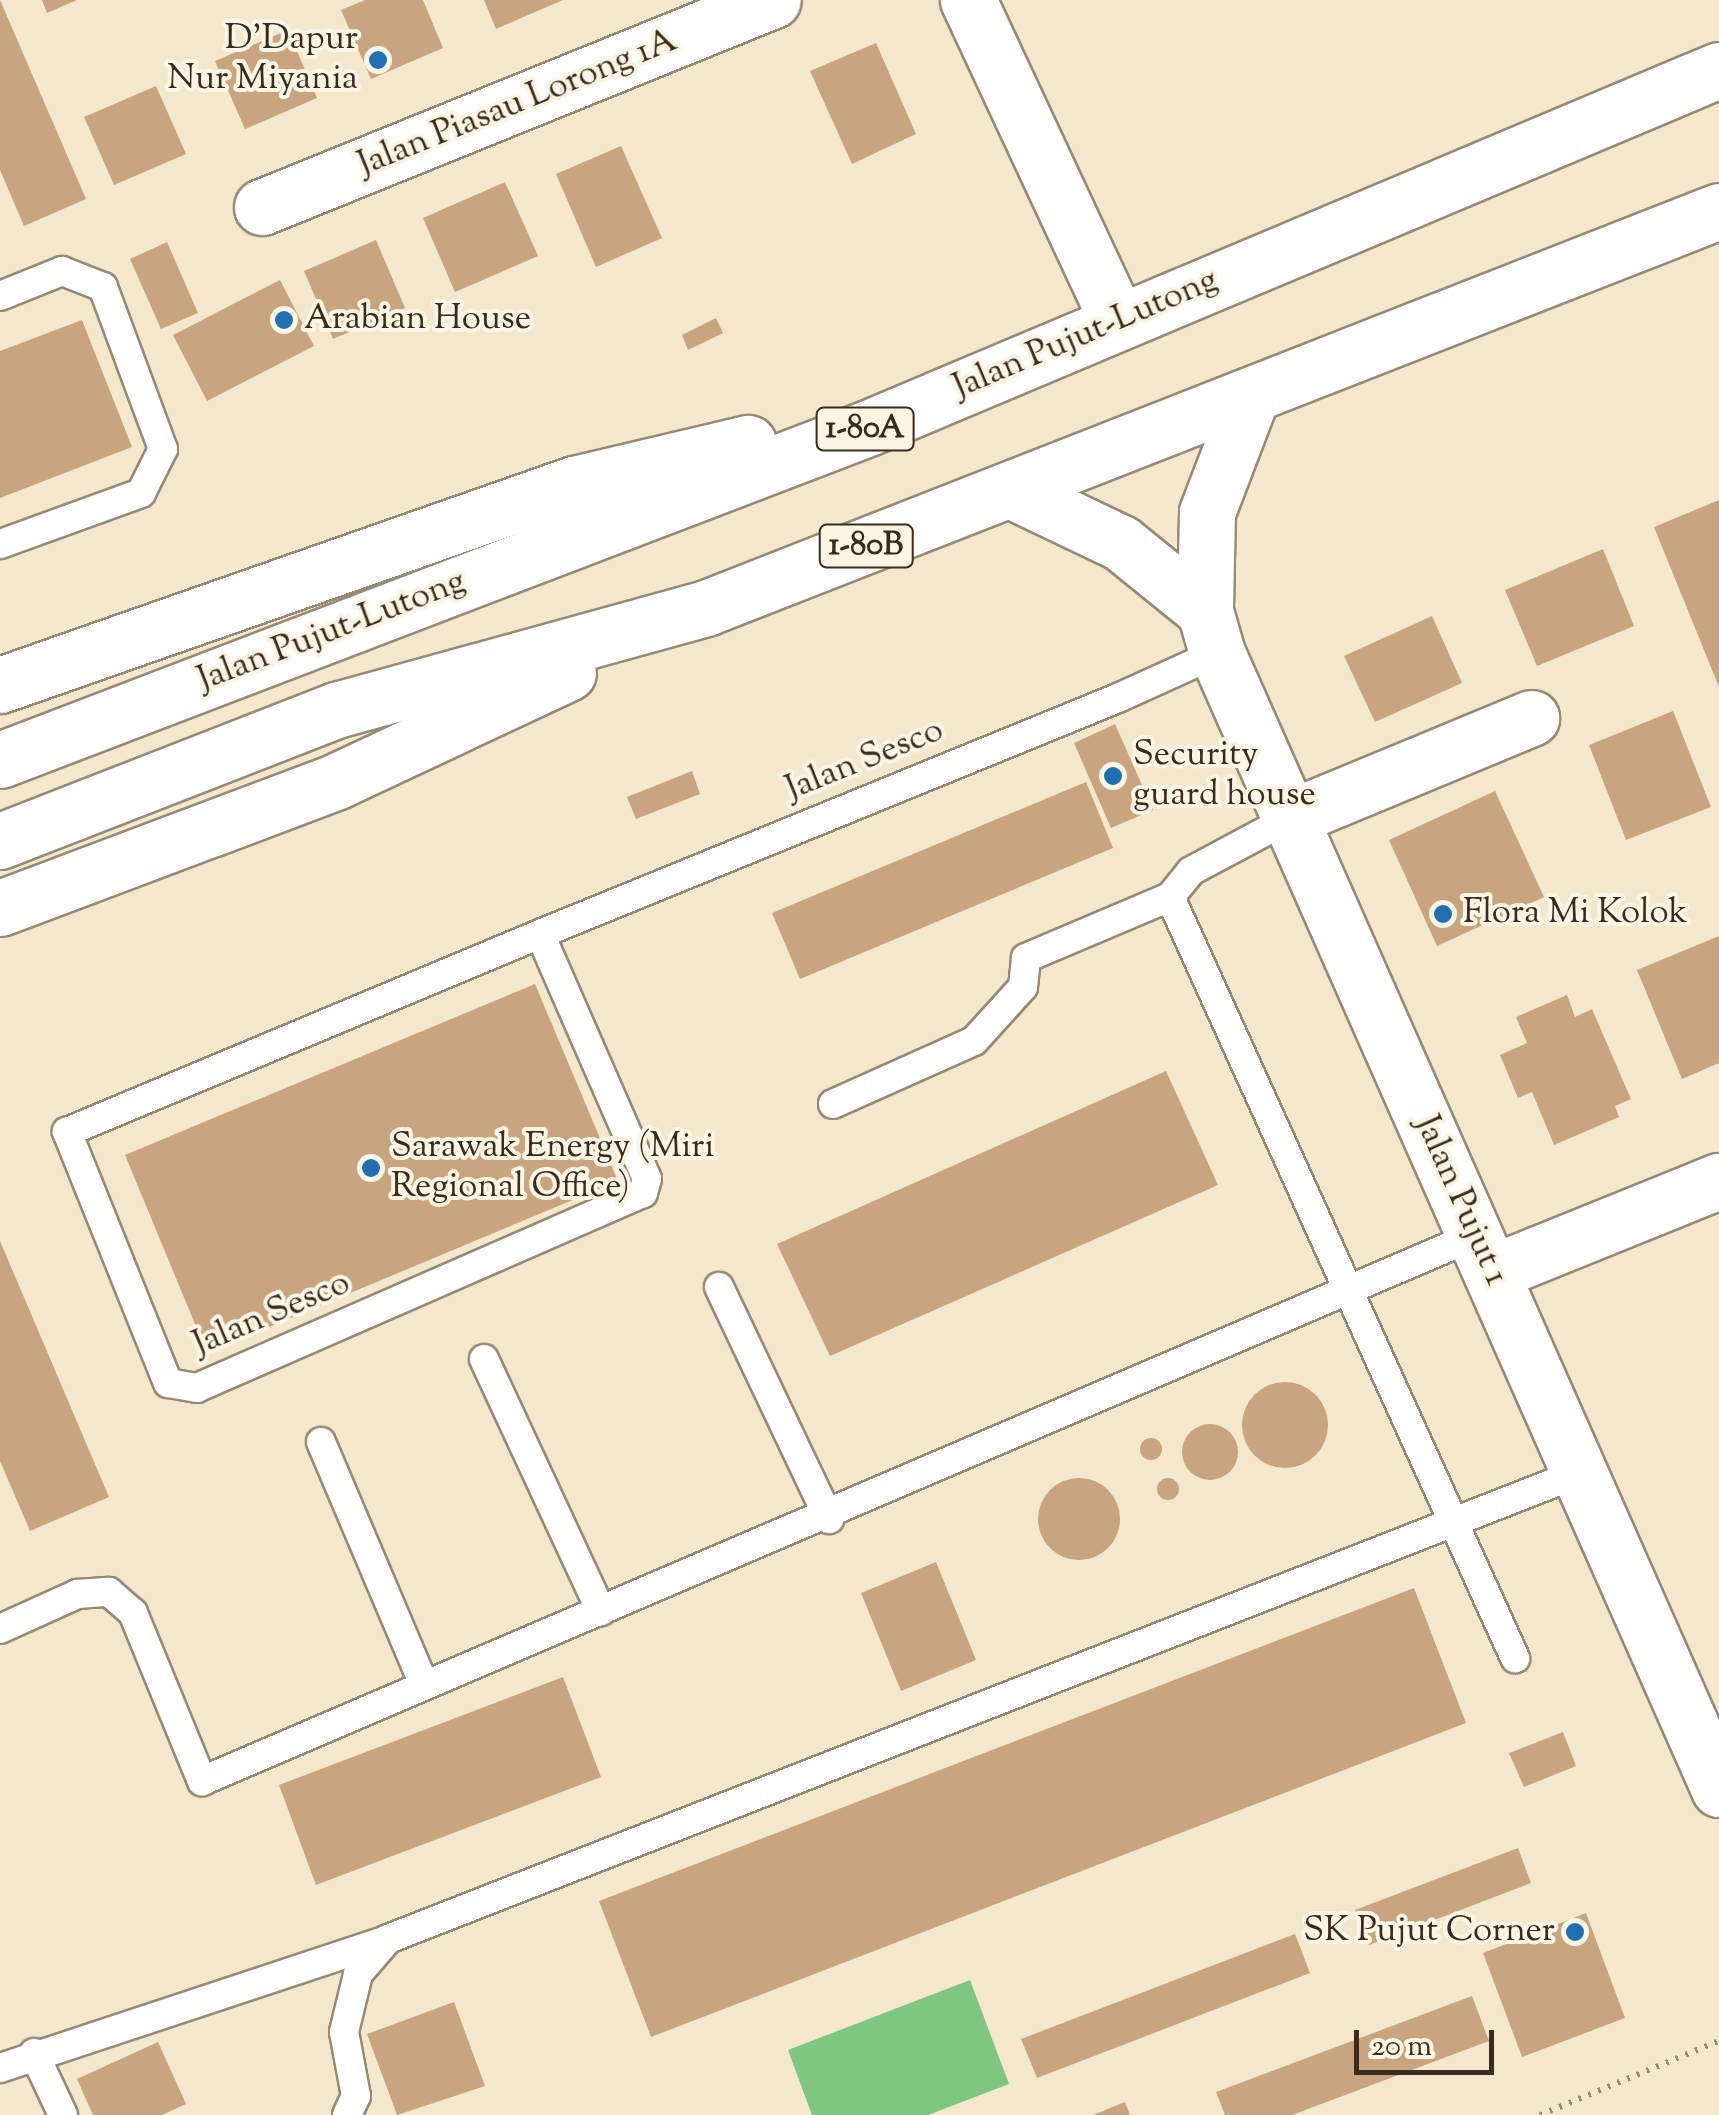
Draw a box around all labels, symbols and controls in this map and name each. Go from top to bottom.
place label: D'Dapur Nur Miyania [167,19,358,101]
street label: Jalan Piasau Lorong 1A [352,21,684,187]
marker: D'Dapur Nur Miyania [367,49,389,71]
street label: Jalan Pujut-Lutong [947,260,1225,410]
place label: Arabian House [304,299,531,341]
marker: Arabian House [273,309,295,331]
road number: 1-80A [815,402,915,456]
road number: 1-80B [818,519,914,573]
street label: Jalan Pujut-Lutong [192,562,472,702]
street label: Jalan Sesco [780,710,950,812]
place label: Security guard house [1133,735,1316,817]
marker: Security guard house [1102,765,1124,787]
place label: Flora Mi Kolok [1463,893,1687,935]
marker: Flora Mi Kolok [1432,903,1454,925]
street label: Jalan Pujut 1 [1404,1110,1516,1292]
place label: Sarawak Energy (Miri Regional Office) [391,1127,714,1209]
marker: Sarawak Energy (Miri Regional Office) [360,1157,382,1179]
street label: Jalan Sesco [187,1263,357,1367]
place label: SK Pujut Corner [1303,1911,1555,1953]
marker: SK Pujut Corner [1564,1921,1586,1943]
scale bar [1359,2010,1499,2072]
text: 20 m [1371,2026,1432,2069]

